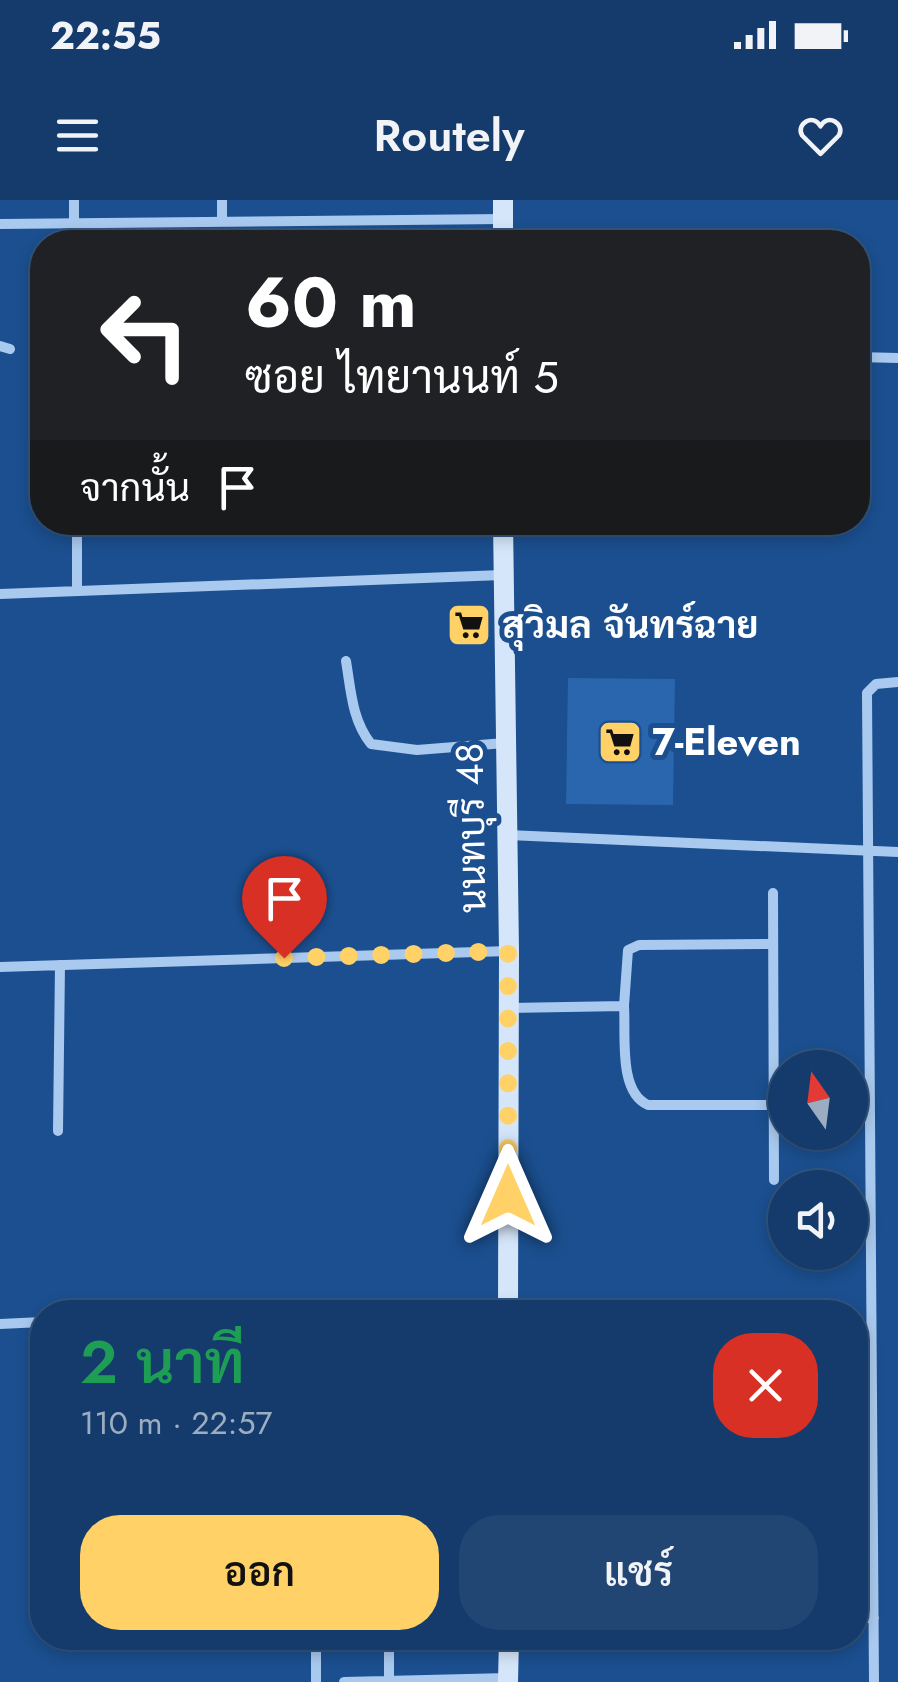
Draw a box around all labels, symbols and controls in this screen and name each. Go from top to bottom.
text: 22:55 [50,8,161,63]
text: Routely [373,103,525,168]
icon: menu [50,108,105,163]
icon: heart [793,108,848,163]
text: 60 m [245,252,417,353]
icon: left [80,270,210,400]
text: ซอย ไทยานนท์ 5 [245,345,559,410]
text: จากนั้น [80,460,190,515]
icon: arrive [210,460,265,515]
place label: สุวิมล จันทร์ฉาย [502,597,759,652]
supermarket icon: สุวิมล จันทร์ฉาย [446,602,492,648]
place label: 7-Eleven [652,714,801,769]
supermarket icon: 7-Eleven [597,719,643,765]
street label: นนทบุรี 48 [442,742,499,914]
pin [242,856,327,959]
icon: arrive [257,871,312,926]
north arrow [768,1050,868,1150]
map controls [768,1050,868,1270]
position arrow [456,1144,560,1248]
button: sound [768,1170,868,1270]
text: 2 นาที [80,1319,245,1406]
button: close [713,1333,818,1438]
text: 110 m · 22:57 [80,1400,272,1446]
button: ออก [80,1515,439,1630]
button: แชร์ [459,1515,818,1630]

